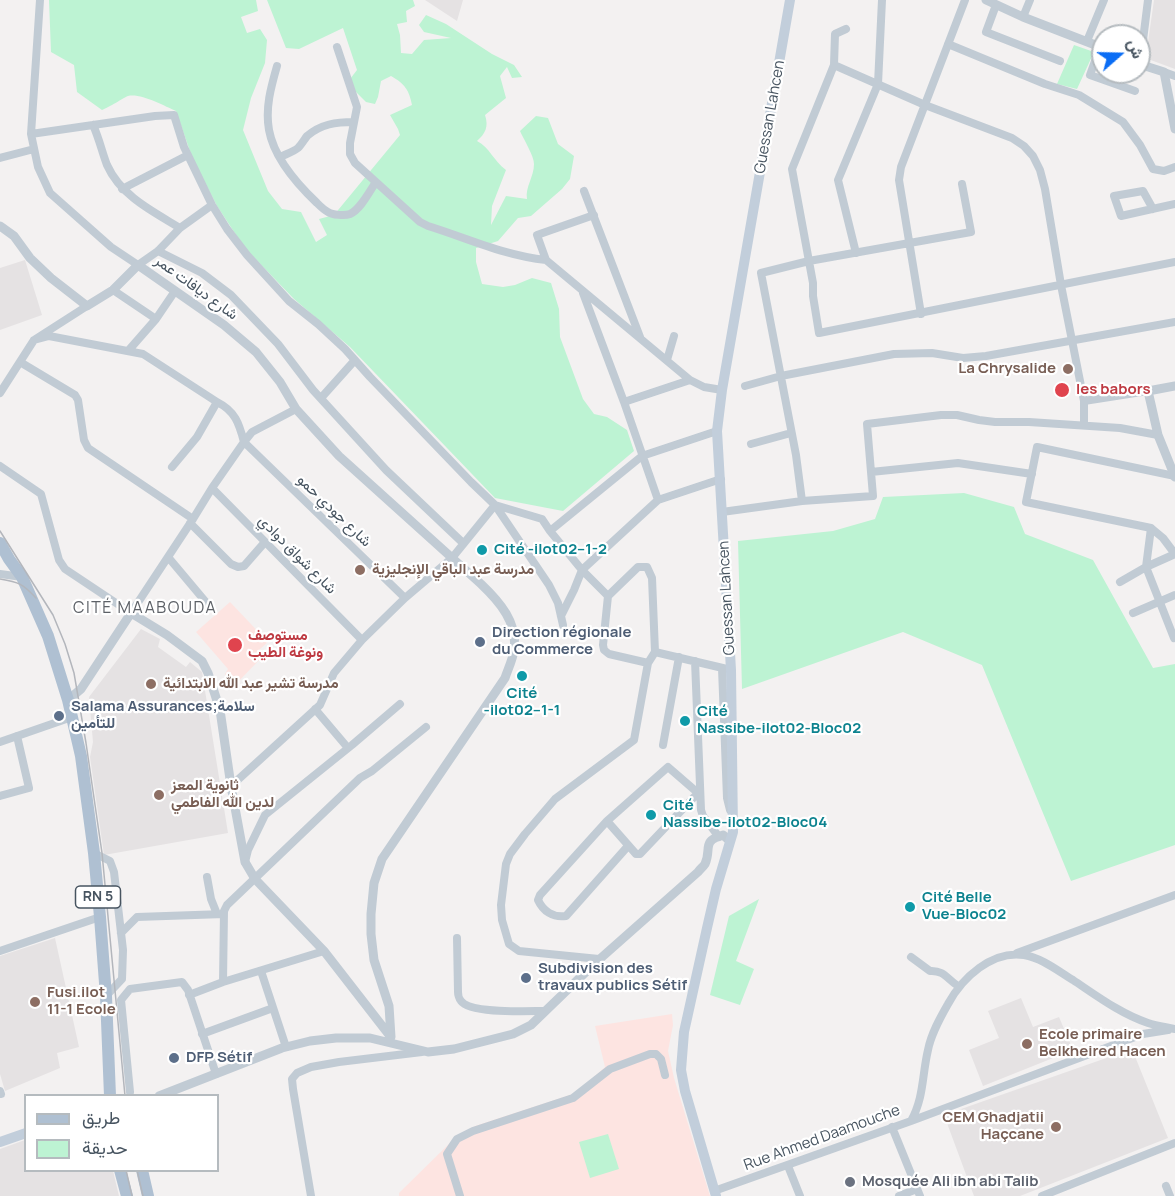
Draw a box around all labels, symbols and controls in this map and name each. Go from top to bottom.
north arrow [1091,24,1151,84]
text: ش [1122,36,1150,61]
street label: Guessan Lahcen [751,59,789,175]
street label: شارع ديافات عمر [151,252,241,324]
place label: La Chrysalide [958,360,1056,378]
marker: La Chrysalide [1061,362,1075,376]
marker: les babors [1053,381,1071,399]
place label: les babors [1076,381,1151,399]
street label: شارع جودي حمو [293,471,375,551]
street label: شارع شواق دوادي [254,512,340,598]
street label: Guessan Lahcen [715,540,739,656]
place label: Cité -ilot02--1-2 [494,541,607,559]
marker: Cité -ilot02--1-2 [475,543,489,557]
place label: مدرسة عبد الباقي الإنجليزية [372,561,534,579]
marker: مدرسة عبد الباقي الإنجليزية [353,563,367,577]
district label: CITÉ MAABOUDA [73,599,217,619]
place label: Direction régionale du Commerce [492,624,632,659]
place label: مستوصف ونوغة الطيب [248,627,323,662]
marker: Direction régionale du Commerce [473,635,487,649]
marker: مستوصف ونوغة الطيب [226,636,244,654]
marker: Cité -ilot02--1-1 [515,669,529,683]
place label: مدرسة تشير عبد الله الابتدائية [163,675,339,693]
marker: مدرسة تشير عبد الله الابتدائية [144,677,158,691]
place label: Cité -ilot02--1-1 [484,685,560,720]
place label: Salama Assurances;سلامة للتأمين [71,698,255,733]
place label: Cité Nassibe-ilot02-Bloc02 [697,703,861,738]
marker: Salama Assurances;سلامة للتأمين [52,709,66,723]
marker: Cité Nassibe-ilot02-Bloc02 [678,714,692,728]
place label: ثانوية المعز لدين الله الفاطمي [171,777,274,812]
marker: ثانوية المعز لدين الله الفاطمي [152,788,166,802]
place label: Cité Nassibe-ilot02-Bloc04 [663,797,827,832]
marker: Cité Nassibe-ilot02-Bloc04 [644,808,658,822]
road number: RN 5 [76,886,120,908]
place label: Cité Belle Vue-Bloc02 [922,889,1006,924]
marker: Cité Belle Vue-Bloc02 [903,900,917,914]
place label: Subdivision des travaux publics Sétif [538,960,687,995]
marker: Subdivision des travaux publics Sétif [519,971,533,985]
place label: Fusi.ilot 11-1 Ecole [47,984,116,1019]
marker: Fusi.ilot 11-1 Ecole [28,995,42,1009]
place label: Ecole primaire Belkheired Hacen [1039,1026,1166,1061]
marker: Ecole primaire Belkheired Hacen [1020,1037,1034,1051]
place label: DFP Sétif [186,1049,252,1067]
marker: DFP Sétif [167,1051,181,1065]
legend [24,1094,219,1172]
street label: Rue Ahmed Daamouche [741,1101,903,1175]
text: طريق [82,1105,120,1129]
place label: CEM Ghadjatii Haçcane [942,1109,1044,1144]
marker: CEM Ghadjatii Haçcane [1049,1120,1063,1134]
text: حديقة [82,1135,128,1159]
place label: Mosquée Ali ibn abi Talib [862,1173,1038,1191]
marker: Mosquée Ali ibn abi Talib [843,1175,857,1189]

